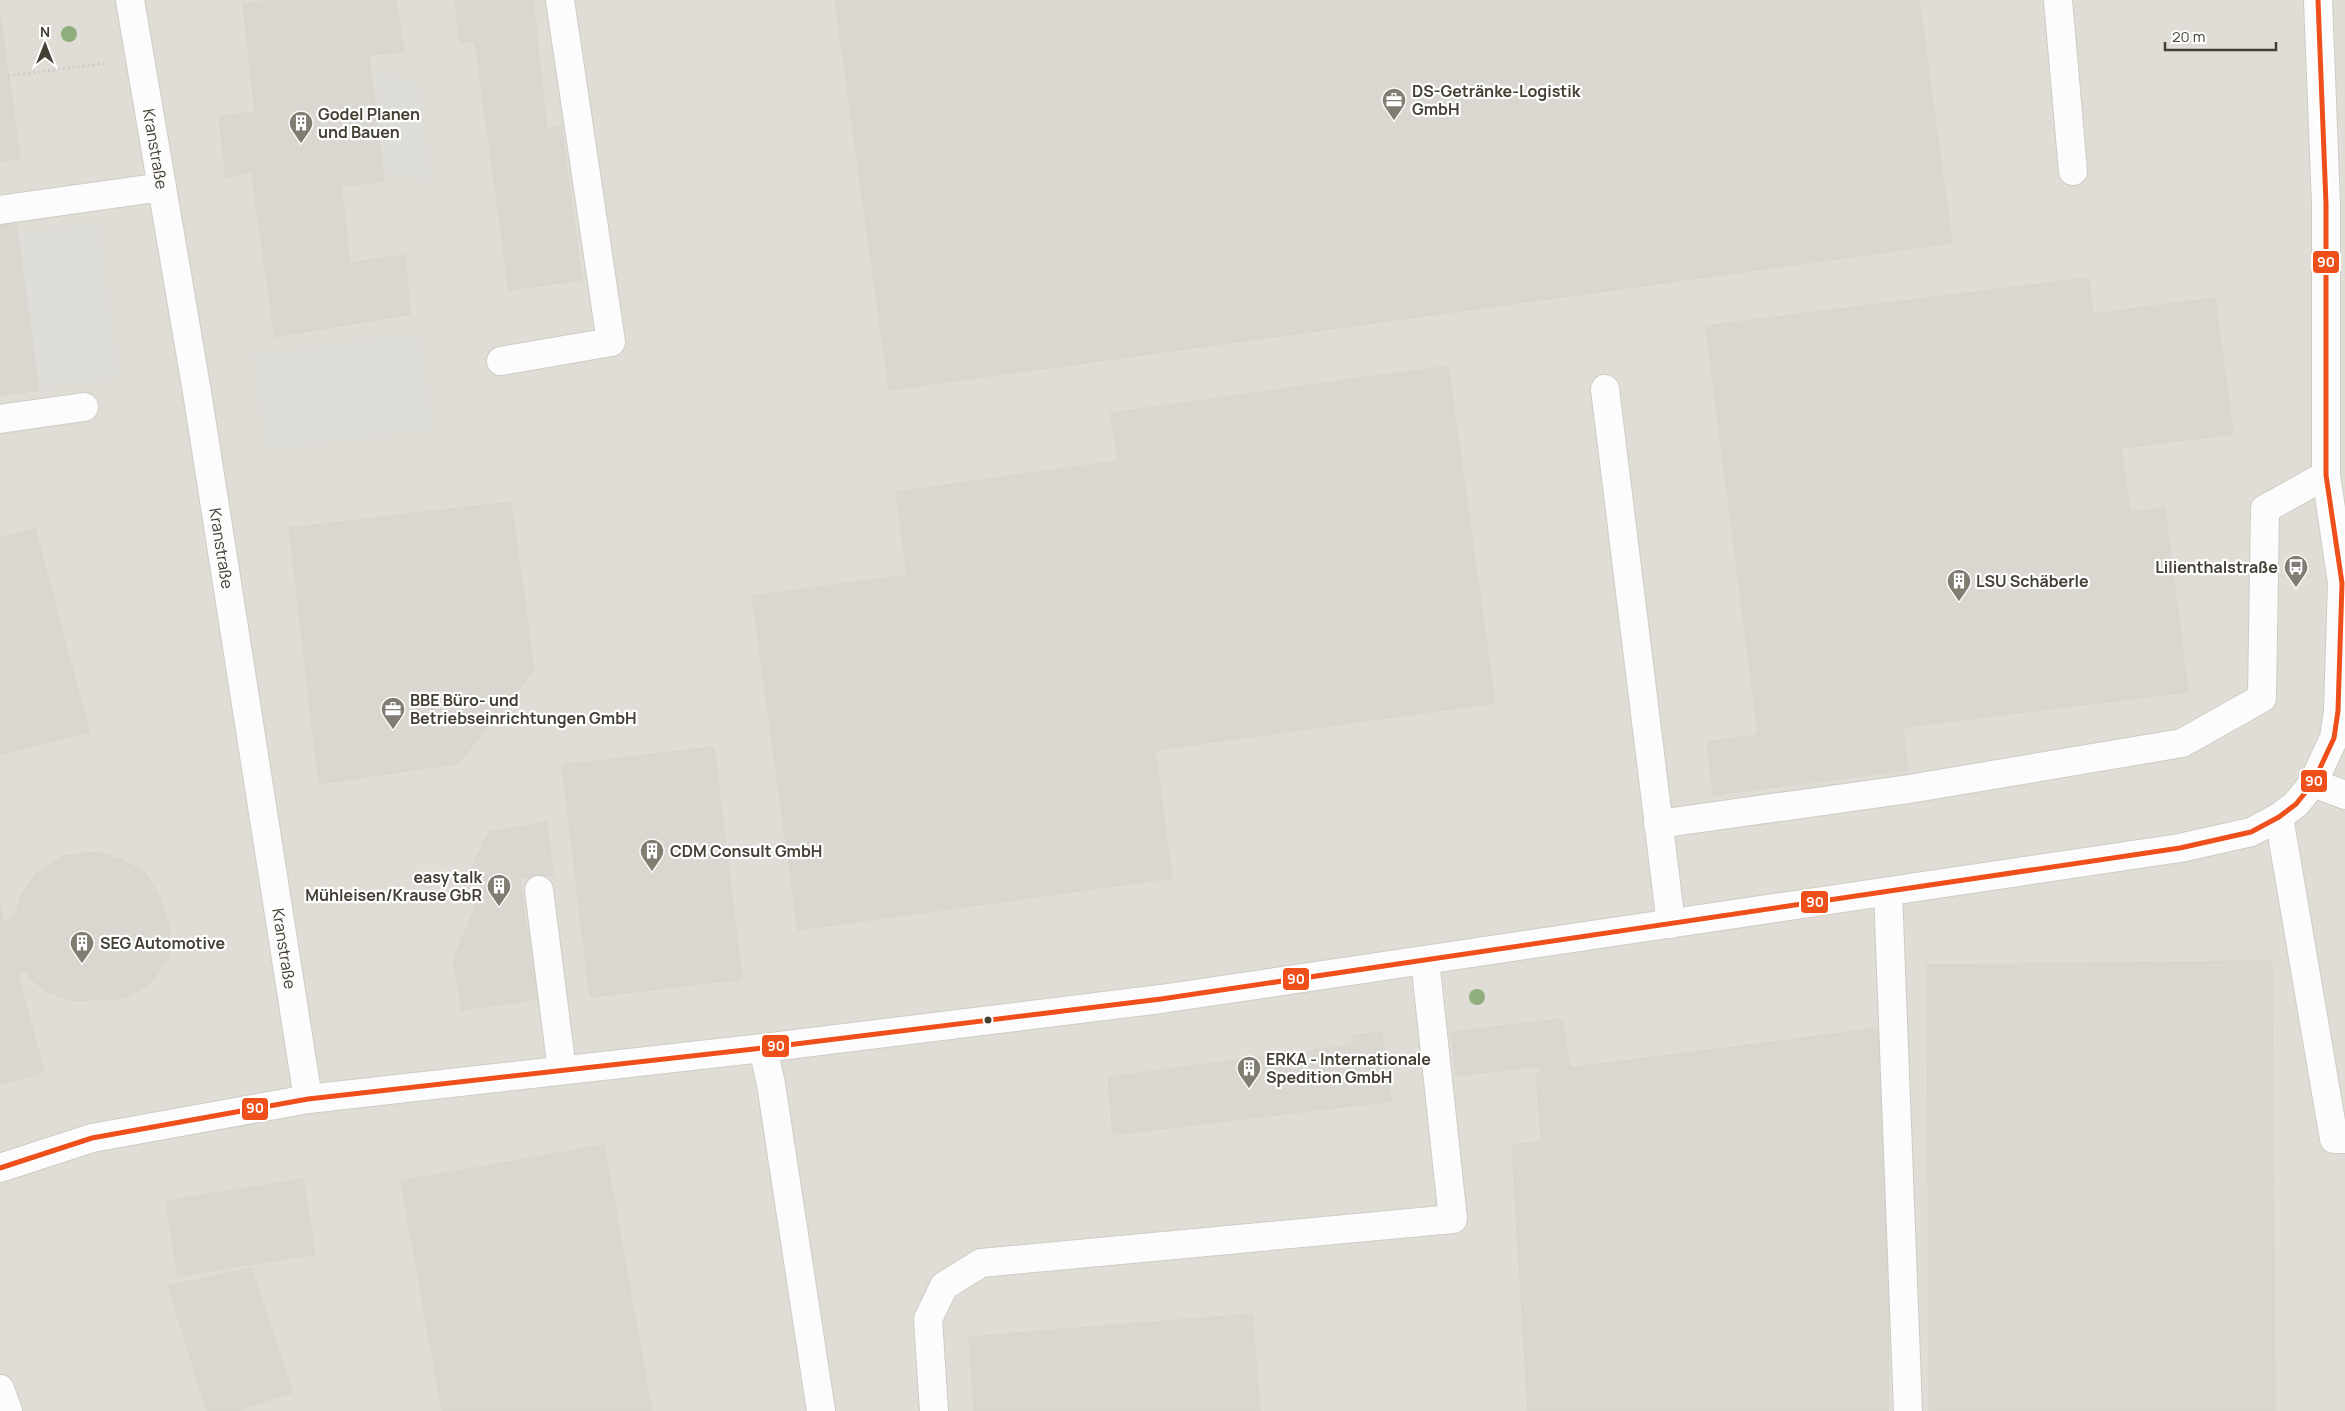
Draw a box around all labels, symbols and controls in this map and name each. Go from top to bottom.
north arrow [20,20,70,70]
scale bar [2165,20,2276,52]
text: N [40,22,50,41]
text: 20 m [2172,26,2205,47]
place label: DS-Getränke-Logistik GmbH [1412,80,1581,120]
office icon: DS-Getränke-Logistik GmbH [1381,87,1407,121]
place label: Godel Planen und Bauen [318,103,420,143]
street label: Kranstraße [138,107,173,191]
building icon: Godel Planen und Bauen [288,110,314,144]
line badge: 90 [2312,250,2340,274]
text: 90 [2317,252,2335,271]
street label: Kranstraße [204,506,239,590]
bus stop icon: Lilienthalstraße [2283,554,2309,588]
place label: Lilienthalstraße [2155,556,2278,578]
building icon: LSU Schäberle [1946,568,1972,602]
place label: LSU Schäberle [1976,570,2089,592]
place label: BBE Büro- und Betriebseinrichtungen GmbH [410,689,637,729]
office icon: BBE Büro- und Betriebseinrichtungen GmbH [380,696,406,730]
line badge: 90 [2300,769,2328,793]
text: 90 [2305,771,2323,790]
building icon: CDM Consult GmbH [639,838,665,872]
place label: CDM Consult GmbH [670,840,822,862]
place label: easy talk Mühleisen/Krause GbR [305,866,482,906]
building icon: easy talk Mühleisen/Krause GbR [486,873,512,907]
line badge: 90 [1800,890,1829,914]
text: 90 [1806,892,1824,911]
street label: Kranstraße [267,907,302,990]
building icon: SEG Automotive [69,930,95,964]
place label: SEG Automotive [100,932,226,954]
line badge: 90 [1282,967,1310,991]
text: 90 [1287,969,1305,988]
unlabelled marker [983,1015,993,1025]
line badge: 90 [761,1034,790,1058]
text: 90 [767,1036,785,1055]
place label: ERKA - Internationale Spedition GmbH [1266,1048,1431,1088]
building icon: ERKA - Internationale Spedition GmbH [1236,1055,1262,1089]
line badge: 90 [241,1097,269,1121]
text: 90 [246,1098,264,1117]

